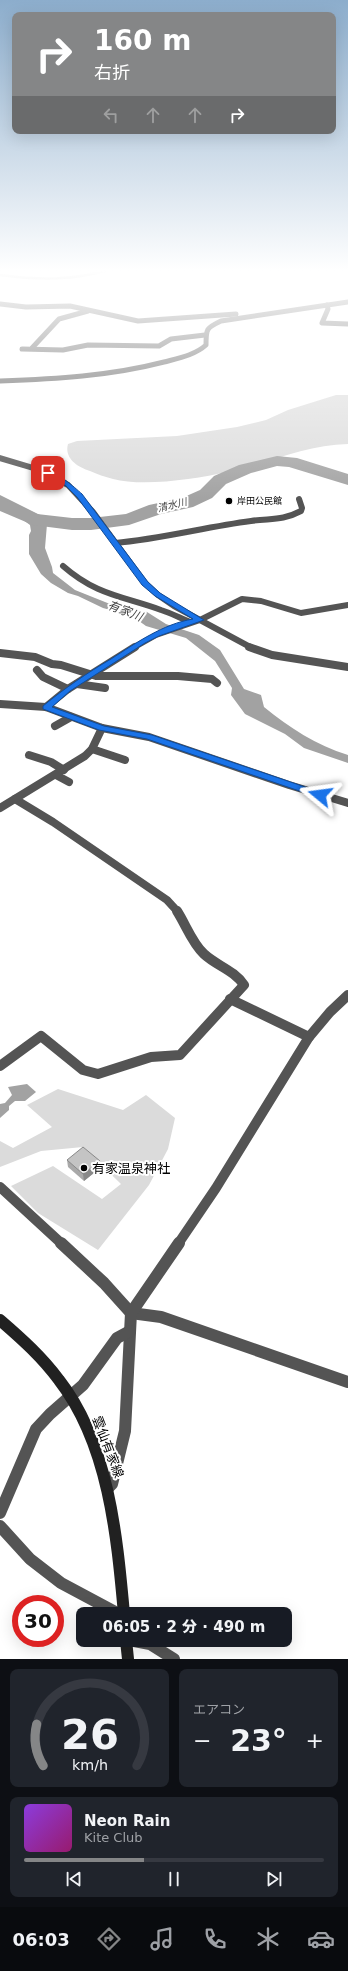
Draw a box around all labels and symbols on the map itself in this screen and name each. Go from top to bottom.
pin [31,456,65,490]
water label: 清水川 [156,496,189,514]
marker: 岸田公民館 [224,496,234,506]
place label: 岸田公民館 [237,496,282,506]
water label: 有家川 [106,598,146,625]
position arrow [299,774,341,816]
place label: 有家温泉神社 [92,1161,170,1176]
marker: 有家温泉神社 [79,1163,89,1173]
street label: 雲仙有家線 [89,1414,127,1480]
speed limit sign: 30 [12,1595,64,1647]

